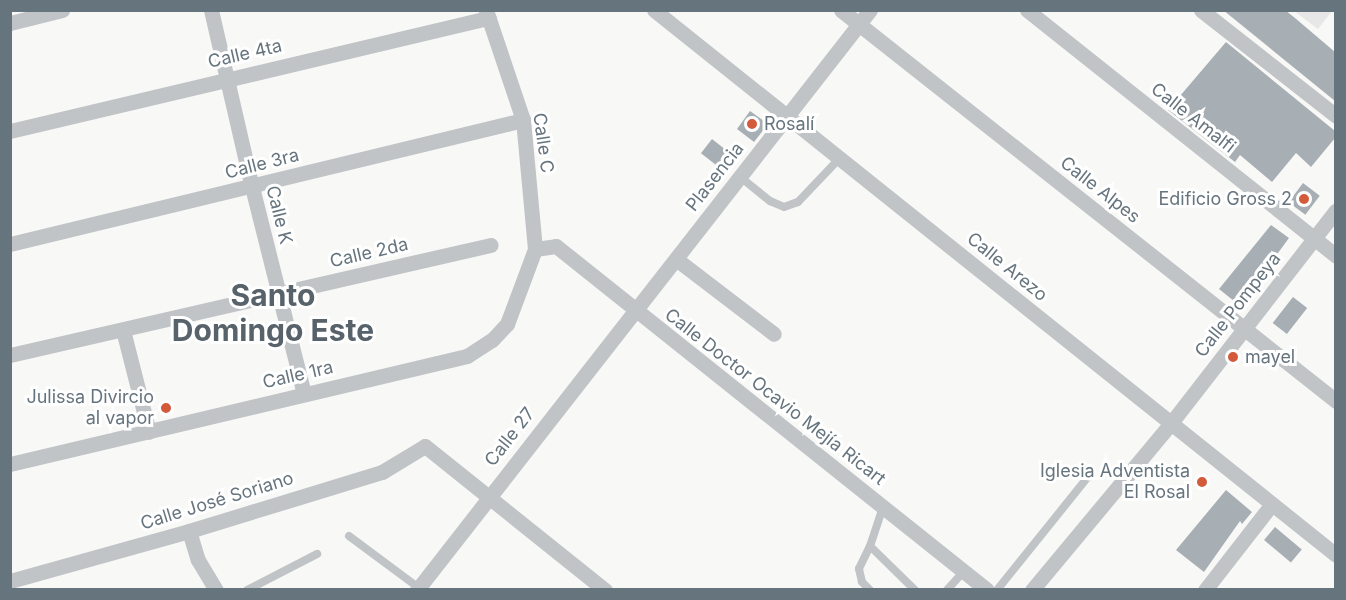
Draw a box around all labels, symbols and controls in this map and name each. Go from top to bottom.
street label: Calle 4ta [206,35,284,73]
street label: Calle Amalfi [1146,78,1240,158]
street label: Calle C [528,111,558,175]
place label: Rosalí [764,113,814,135]
marker: Rosalí [745,117,759,131]
street label: Plasencia [681,138,749,216]
street label: Calle 3ra [223,144,301,184]
street label: Calle Alpes [1056,152,1144,228]
street label: Calle K [261,183,297,247]
place label: Edificio Gross 2 [1159,188,1292,210]
marker: Edificio Gross 2 [1297,192,1311,206]
street label: Calle Arezo [962,228,1052,306]
street label: Calle 2da [328,234,410,272]
street label: Calle Pompeya [1190,248,1286,362]
district label: Santo Domingo Este [172,277,374,348]
street label: Calle Doctor Ocavio Mejía Ricart [660,304,890,490]
place label: mayel [1245,346,1295,368]
marker: mayel [1226,350,1240,364]
street label: Calle 1ra [261,356,335,394]
place label: Julissa Divircio al vapor [26,387,154,430]
marker: Julissa Divircio al vapor [159,401,173,415]
street label: Calle 27 [480,403,540,471]
place label: Iglesia Adventista El Rosal [1040,461,1190,504]
street label: Calle José Soriano [138,467,296,535]
marker: Iglesia Adventista El Rosal [1195,475,1209,489]

